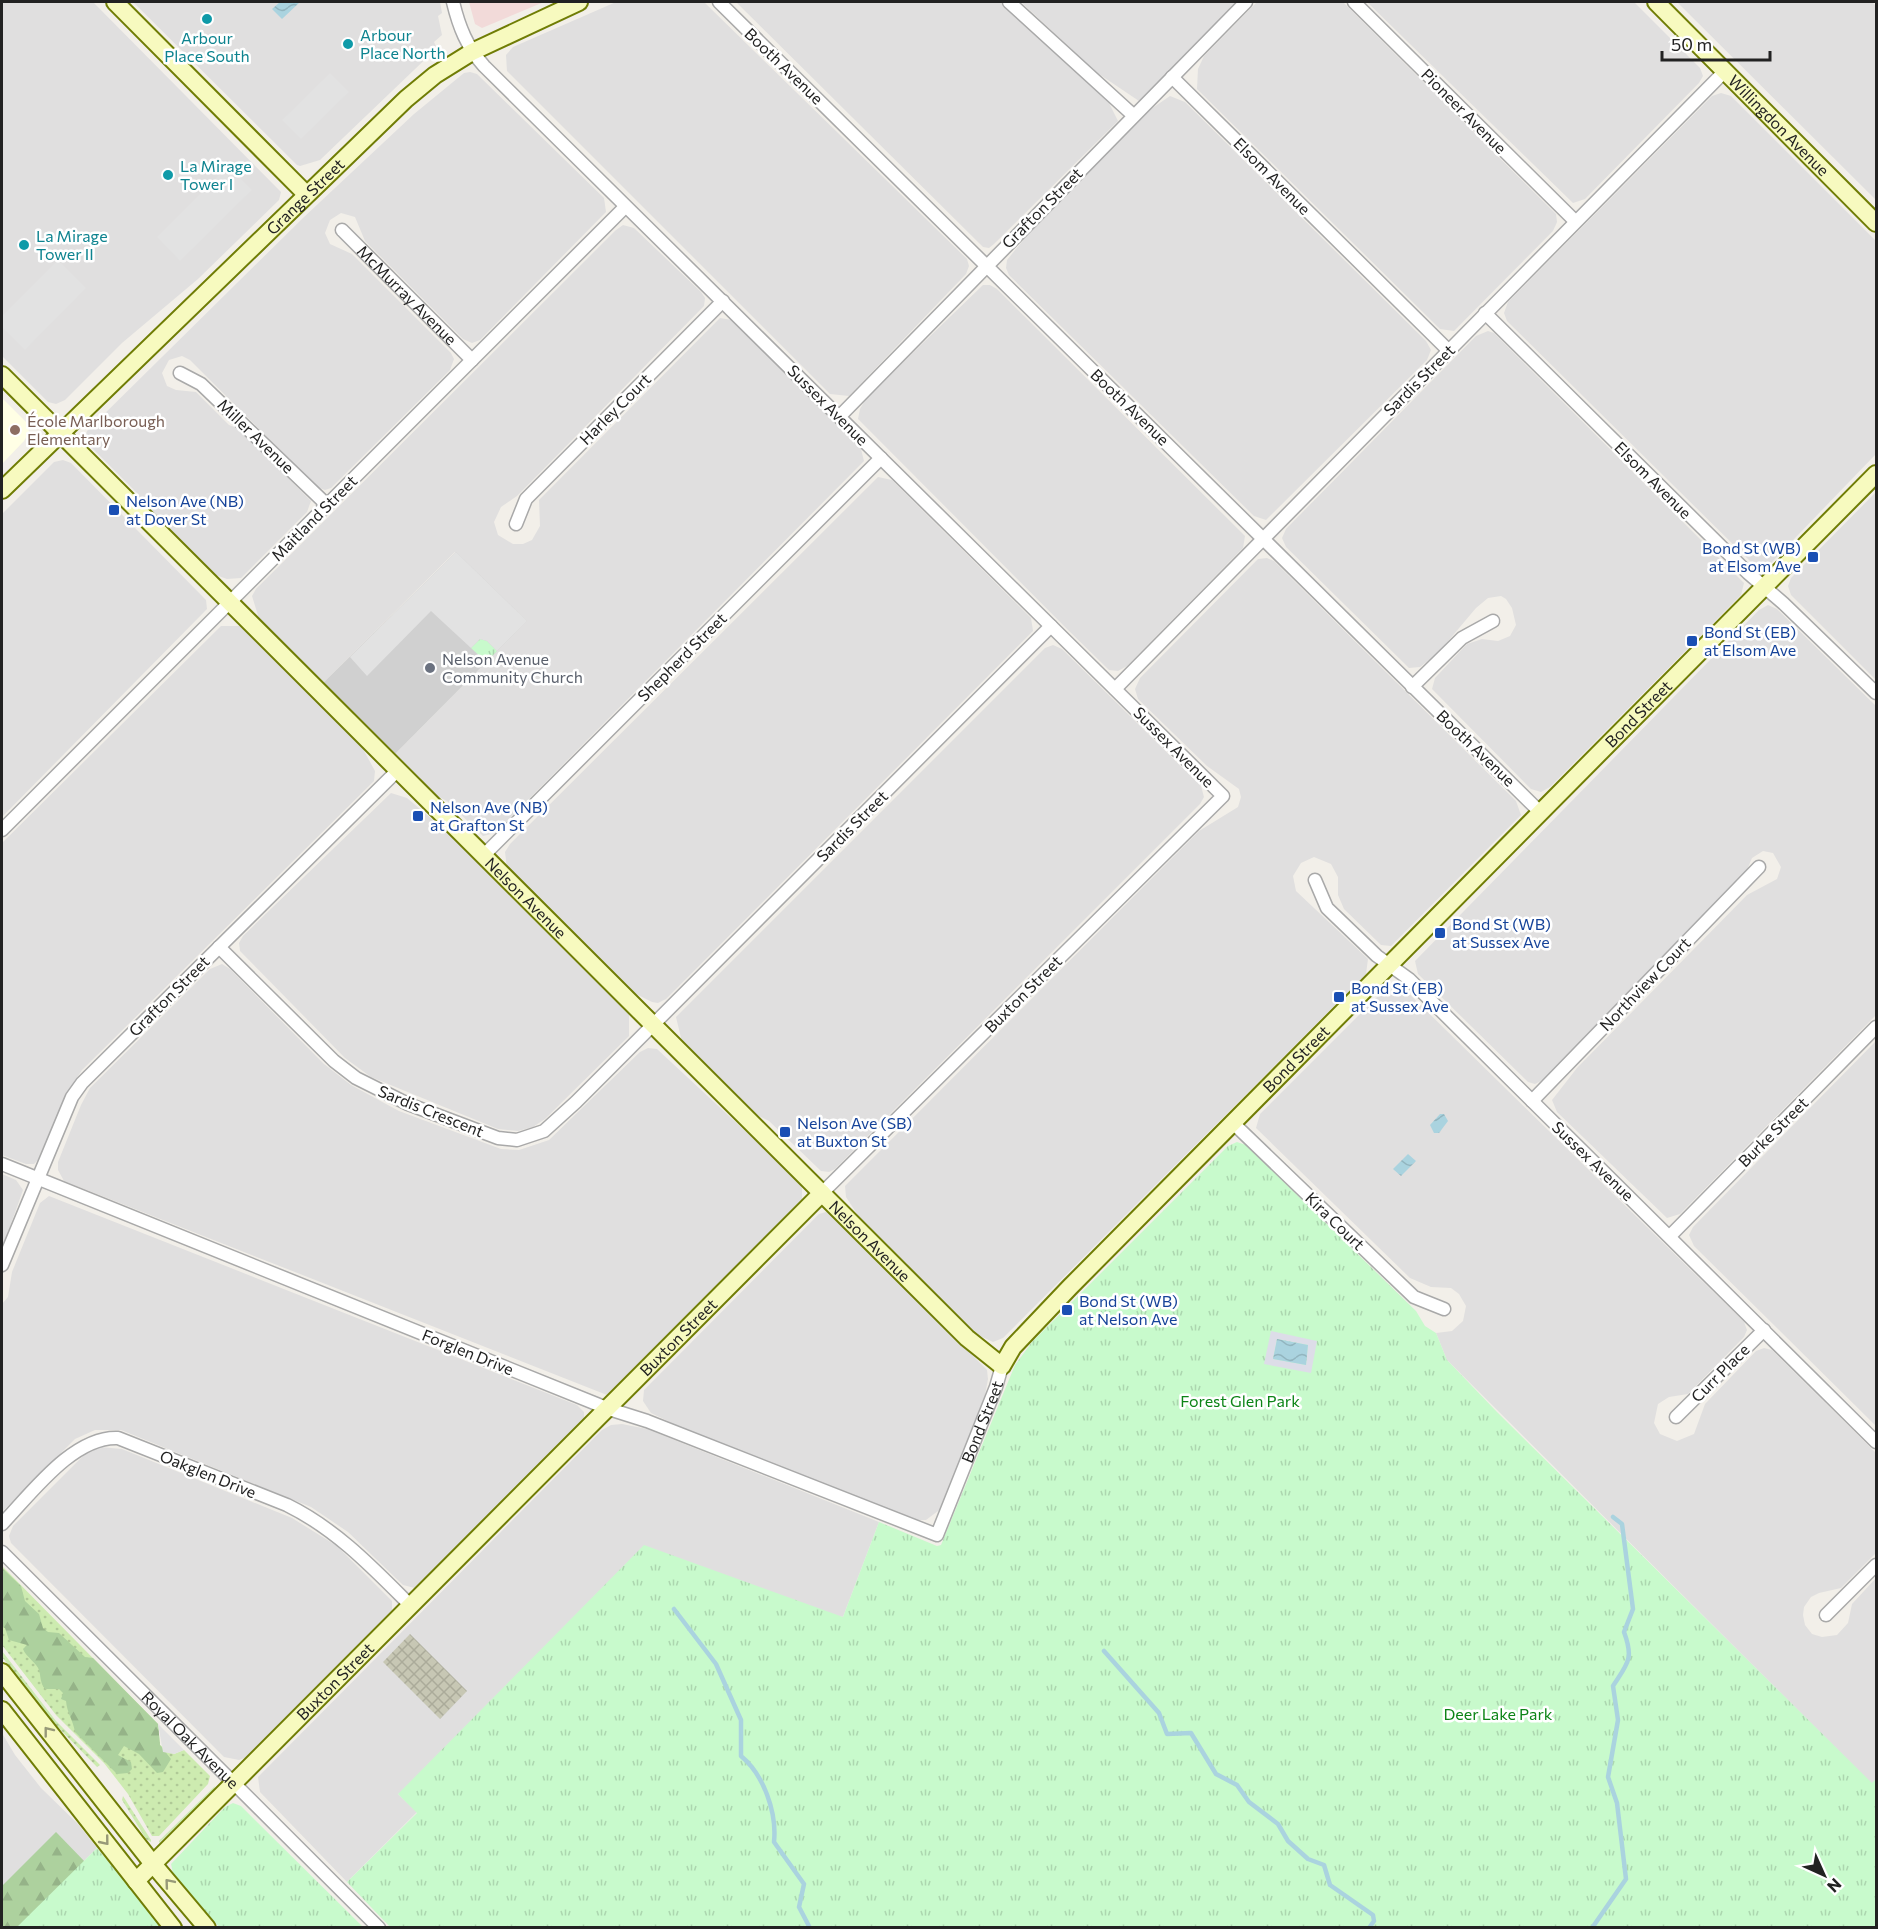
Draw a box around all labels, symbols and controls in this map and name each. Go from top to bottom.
marker: Arbour Place South [200,12,214,26]
street label: Booth Avenue [741,24,827,108]
scale bar [1662,24,1770,62]
place label: Arbour Place North [360,25,446,62]
place label: Arbour Place South [164,28,250,65]
text: 50 m [1671,33,1712,55]
marker: Arbour Place North [341,37,355,51]
street label: Pioneer Avenue [1418,64,1511,157]
street label: Willingdon Avenue [1725,70,1833,179]
street label: Elsom Avenue [1230,133,1315,218]
street label: Grange Street [262,154,348,238]
place label: La Mirage Tower I [180,156,252,193]
street label: Grafton Street [997,163,1086,252]
marker: La Mirage Tower I [161,168,175,182]
place label: La Mirage Tower II [36,226,108,263]
marker: La Mirage Tower II [17,238,31,252]
street label: McMurray Avenue [354,241,461,348]
street label: Sardis Street [1379,340,1458,419]
street label: Sussex Avenue [784,360,873,449]
street label: Booth Avenue [1087,365,1173,449]
street label: Harley Court [575,369,654,448]
street label: Miller Avenue [214,394,298,477]
place label: École Marlborough Elementary [27,411,165,448]
marker: École Marlborough Elementary [8,423,22,437]
street label: Elsom Avenue [1611,437,1696,522]
street label: Maitland Street [267,471,361,564]
place label: Nelson Ave (NB) at Dover St [126,491,244,528]
marker: Nelson Ave (NB) at Dover St [107,503,121,517]
place label: Bond St (WB) at Elsom Ave [1702,538,1801,575]
marker: Bond St (WB) at Elsom Ave [1806,550,1820,564]
street label: Shepherd Street [633,608,730,705]
place label: Bond St (EB) at Elsom Ave [1704,622,1796,659]
marker: Bond St (EB) at Elsom Ave [1685,634,1699,648]
place label: Nelson Avenue Community Church [442,649,583,686]
marker: Nelson Avenue Community Church [423,661,437,675]
street label: Bond Street [1601,676,1675,751]
street label: Sussex Avenue [1130,702,1219,791]
street label: Booth Avenue [1433,706,1519,790]
street label: Sardis Street [812,786,891,865]
place label: Nelson Ave (NB) at Grafton St [430,797,548,834]
marker: Nelson Ave (NB) at Grafton St [411,809,425,823]
street label: Nelson Avenue [482,853,571,942]
place label: Bond St (WB) at Sussex Ave [1452,914,1551,951]
marker: Bond St (WB) at Sussex Ave [1433,926,1447,940]
street label: Northview Court [1595,933,1694,1034]
street label: Grafton Street [124,951,213,1040]
street label: Buxton Street [980,951,1065,1036]
place label: Bond St (EB) at Sussex Ave [1351,978,1449,1015]
marker: Bond St (EB) at Sussex Ave [1332,990,1346,1004]
street label: Bond Street [1259,1021,1333,1096]
street label: Sardis Crescent [375,1081,487,1141]
street label: Burke Street [1734,1093,1812,1170]
place label: Nelson Ave (SB) at Buxton St [797,1113,912,1150]
street label: Sussex Avenue [1549,1117,1638,1204]
marker: Nelson Ave (SB) at Buxton St [778,1125,792,1139]
street label: Kira Court [1302,1188,1369,1254]
street label: Nelson Avenue [826,1196,915,1285]
place label: Bond St (WB) at Nelson Ave [1079,1291,1178,1328]
street label: Buxton Street [635,1294,721,1379]
marker: Bond St (WB) at Nelson Ave [1060,1303,1074,1317]
street label: Forglen Drive [420,1325,517,1378]
street label: Curr Place [1687,1340,1753,1406]
street label: Bond Street [957,1378,1006,1465]
park label: Forest Glen Park [1180,1391,1300,1410]
street label: Oakglen Drive [157,1446,259,1501]
street label: Buxton Street [292,1638,378,1724]
street label: Royal Oak Avenue [138,1687,243,1792]
park label: Deer Lake Park [1444,1704,1553,1723]
one-way arrow [44,1726,55,1737]
one-way arrow [97,1835,108,1846]
north arrow [1794,1845,1854,1905]
text: N [1824,1875,1846,1897]
one-way arrow [166,1879,177,1890]

